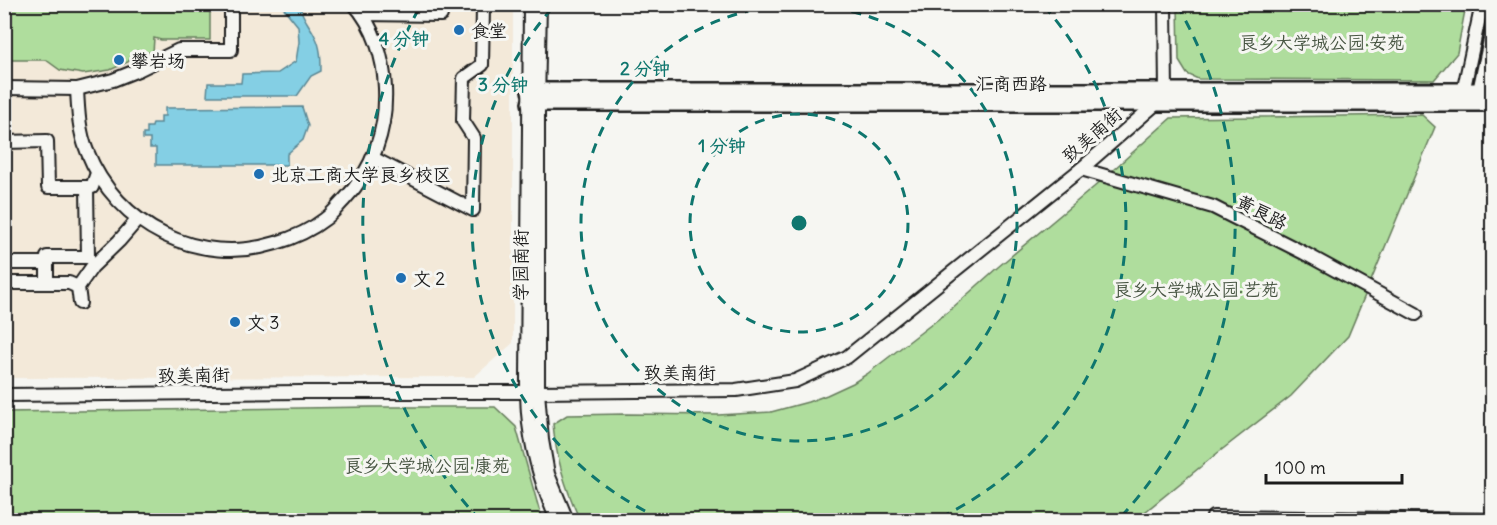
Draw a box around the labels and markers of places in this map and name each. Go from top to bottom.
place label: 食堂 [471,19,507,42]
marker: 食堂 [452,23,466,37]
place label: 攀岩场 [131,49,185,72]
marker: 攀岩场 [112,53,126,67]
place label: 北京工商大学良乡校区 [271,163,451,186]
marker: 北京工商大学良乡校区 [252,167,266,181]
centre of rings [789,213,809,233]
place label: 文 2 [413,267,445,290]
marker: 文 2 [394,271,408,285]
place label: 文 3 [247,311,280,334]
marker: 文 3 [228,315,242,329]

